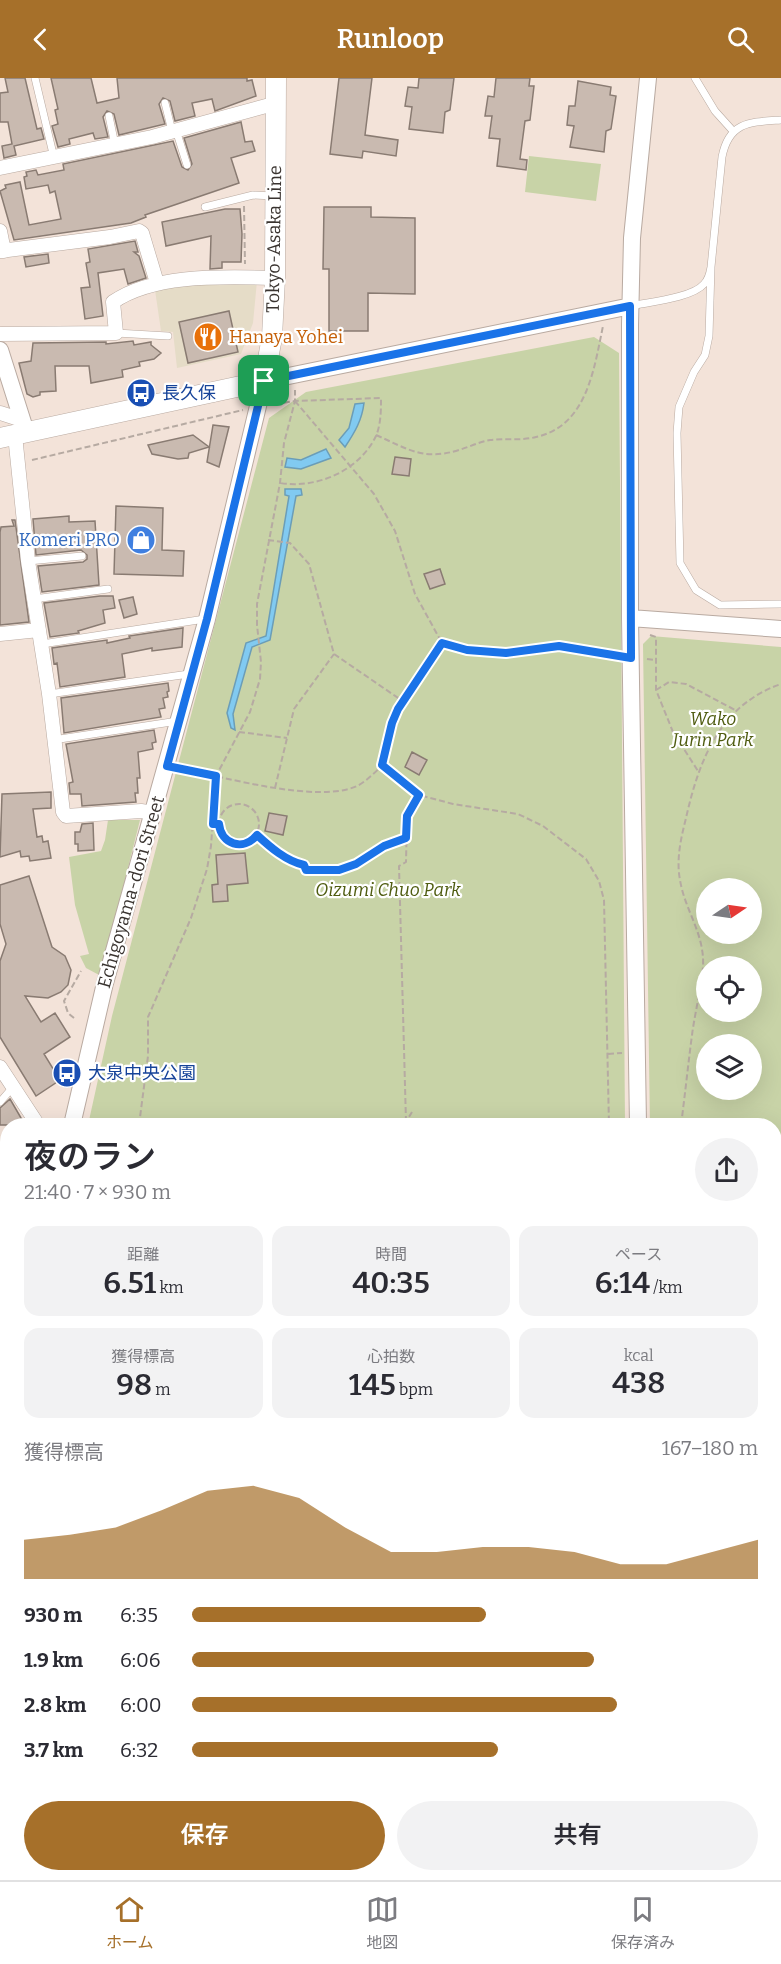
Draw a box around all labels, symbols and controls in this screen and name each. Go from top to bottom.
icon: back [24,23,57,56]
text: Runloop [337,23,444,55]
icon: search [724,23,757,56]
street label: Tokyo-Asaka Line [262,165,286,313]
restaurant icon: Hanaya Yohei [192,321,224,353]
place label: Hanaya Yohei [229,326,343,348]
pin [238,355,289,406]
icon: arrive [247,364,280,397]
bus stop icon: 長久保 [125,377,157,409]
place label: 長久保 [162,382,216,404]
shop icon: Komeri PRO [125,524,157,556]
place label: Komeri PRO [19,529,120,551]
park label: Wako Jurin Park [670,708,754,751]
street label: Echigoyama-dori Street [93,793,169,991]
north arrow [696,878,762,944]
map controls [696,878,762,1100]
park label: Oizumi Chuo Park [315,879,461,901]
button: locate [696,956,762,1022]
button: layers [696,1034,762,1100]
bus stop icon: 大泉中央公園 [51,1057,83,1089]
place label: 大泉中央公園 [88,1062,196,1084]
text: 夜のラン [24,1137,156,1177]
button: share [695,1138,758,1201]
text: 21:40 · 7 × 930 m [24,1180,171,1204]
text: 距離 [127,1245,159,1264]
text: 時間 [375,1245,407,1264]
text: ペース [615,1245,662,1264]
text: 6.51 [103,1265,156,1301]
text: 40:35 [352,1265,430,1301]
text: 6:14 [595,1265,650,1301]
text: km [156,1278,184,1297]
text: /km [650,1278,683,1297]
text: kcal [624,1346,654,1365]
text: 獲得標高 [111,1347,175,1366]
text: 心拍数 [367,1347,415,1366]
text: 438 [612,1365,665,1401]
text: 98 [116,1367,152,1403]
text: 145 [349,1367,396,1403]
text: m [152,1380,170,1399]
text: bpm [396,1380,433,1399]
text: 167–180 m [662,1436,758,1460]
text: 獲得標高 [24,1440,104,1464]
text: 930 m [24,1603,82,1627]
text: 6:35 [120,1603,158,1627]
text: 1.9 km [24,1648,83,1672]
text: 6:06 [120,1648,161,1672]
text: 2.8 km [24,1693,86,1717]
text: 6:00 [120,1693,162,1717]
text: 3.7 km [24,1738,83,1762]
text: 6:32 [120,1738,158,1762]
button: 保存 [24,1801,385,1870]
button: 共有 [397,1801,758,1870]
tab: ホーム [106,1893,154,1953]
tab: 地図 [366,1893,399,1953]
tab: 保存済み [611,1893,675,1953]

